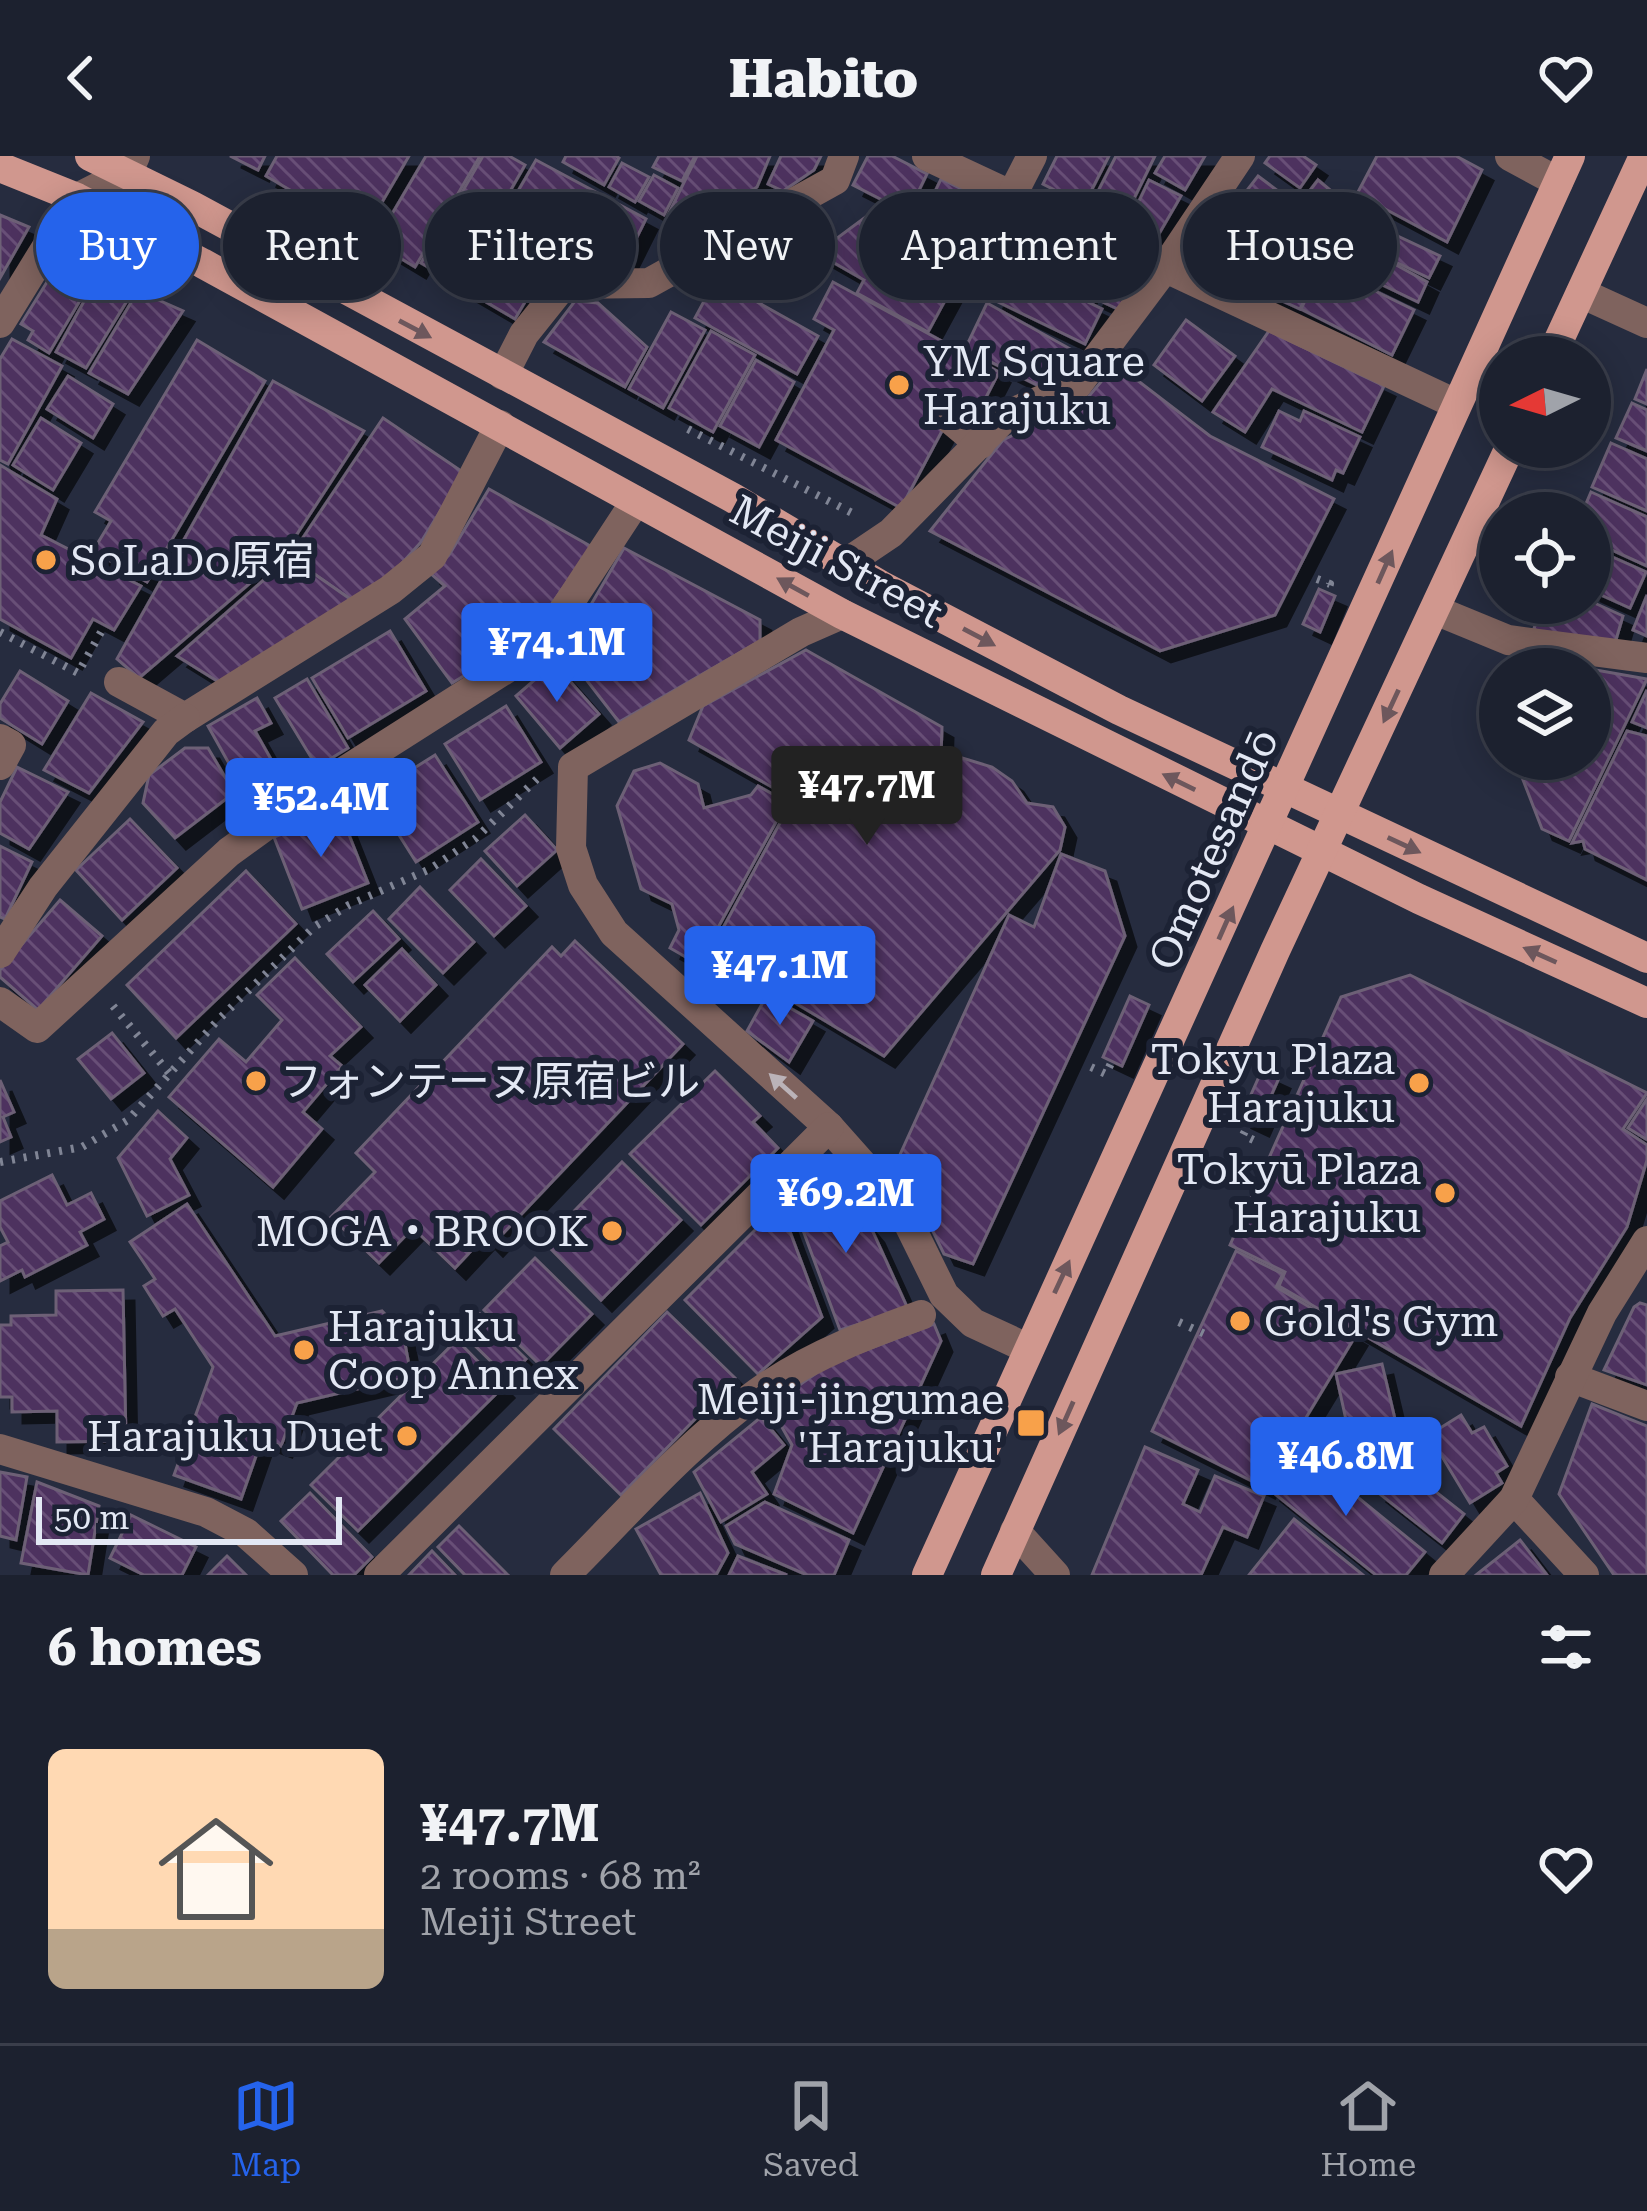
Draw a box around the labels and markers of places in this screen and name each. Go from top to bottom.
place label: YM Square Harajuku [923,337,1145,434]
marker: YM Square Harajuku [886,372,912,398]
place label: SoLaDo原宿 [70,536,314,585]
marker: SoLaDo原宿 [33,547,59,573]
pin: ¥74.1M [459,603,655,705]
pin: ¥47.7M [769,746,965,848]
pin: ¥52.4M [223,758,419,860]
pin: ¥47.1M [682,926,878,1028]
place label: Tokyu Plaza Harajuku [1151,1035,1395,1132]
place label: フォンテーヌ原宿ビル [280,1057,700,1106]
marker: フォンテーヌ原宿ビル [243,1068,269,1094]
marker: Tokyu Plaza Harajuku [1406,1070,1432,1096]
place label: Tokyū Plaza Harajuku [1177,1145,1421,1242]
pin: ¥69.2M [748,1154,944,1256]
marker: Tokyū Plaza Harajuku [1432,1180,1458,1206]
place label: MOGA・BROOK [256,1207,588,1256]
marker: MOGA・BROOK [599,1218,625,1244]
place label: Gold's Gym [1264,1297,1498,1346]
place label: Harajuku Coop Annex [328,1302,578,1399]
marker: Gold's Gym [1227,1308,1253,1334]
marker: Harajuku Coop Annex [291,1337,317,1363]
place label: Meiji-jingumae 'Harajuku' [697,1375,1004,1472]
marker: Meiji-jingumae 'Harajuku' [1015,1407,1047,1439]
place label: Harajuku Duet [87,1412,383,1461]
pin: ¥46.8M [1248,1417,1444,1519]
marker: Harajuku Duet [394,1423,420,1449]

